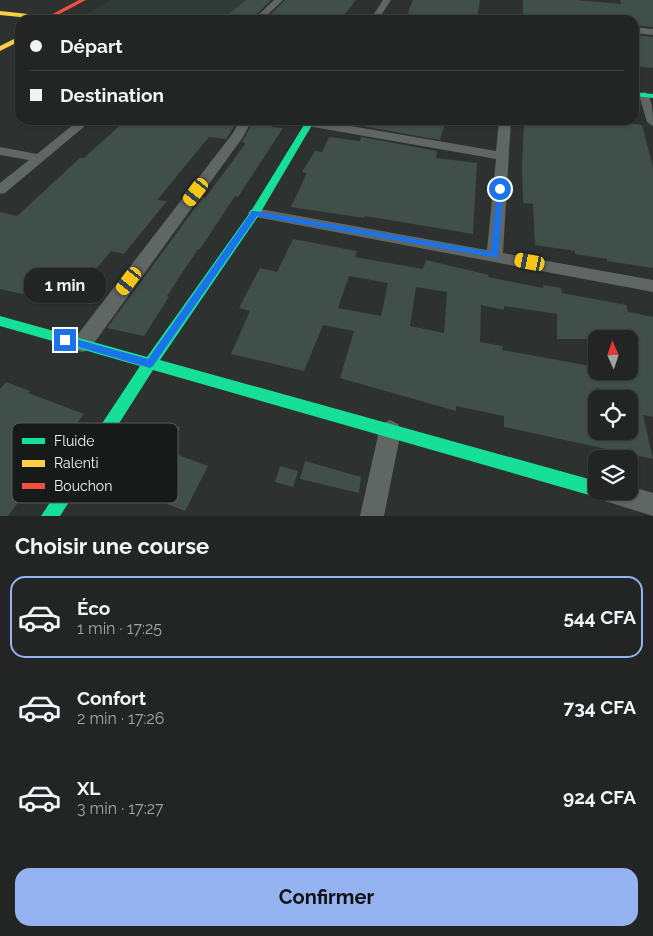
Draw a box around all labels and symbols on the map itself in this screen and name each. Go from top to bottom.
car [180,176,211,208]
route start [489,178,511,200]
car [513,252,546,272]
car [113,265,144,297]
callout: 1 min [24,268,106,302]
route end [54,329,76,351]
north arrow [588,330,638,380]
legend [12,423,178,503]
text: Fluide [54,433,94,449]
text: Ralenti [54,455,99,471]
text: Bouchon [54,478,112,494]

